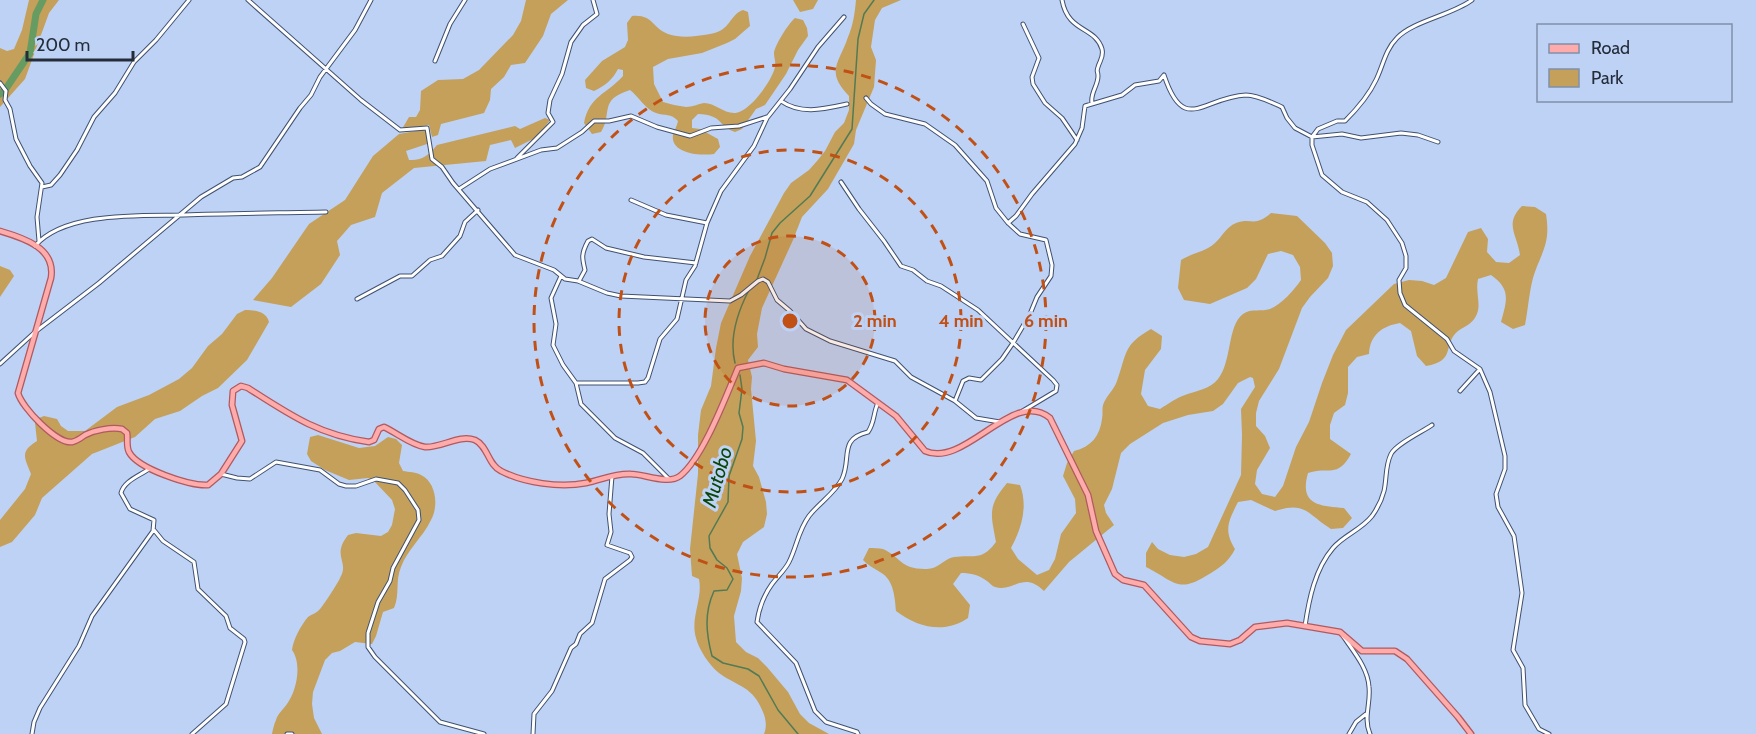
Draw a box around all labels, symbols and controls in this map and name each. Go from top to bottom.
scale bar [27,24,134,62]
legend [1537,24,1732,102]
text: 200 m [36,34,90,56]
text: Road [1591,37,1630,59]
text: Park [1591,67,1624,89]
text: 2 min [853,310,897,332]
text: 4 min [938,310,984,332]
text: 6 min [1024,310,1068,332]
centre of rings [780,311,800,331]
water label: Mutobo [697,444,737,511]

